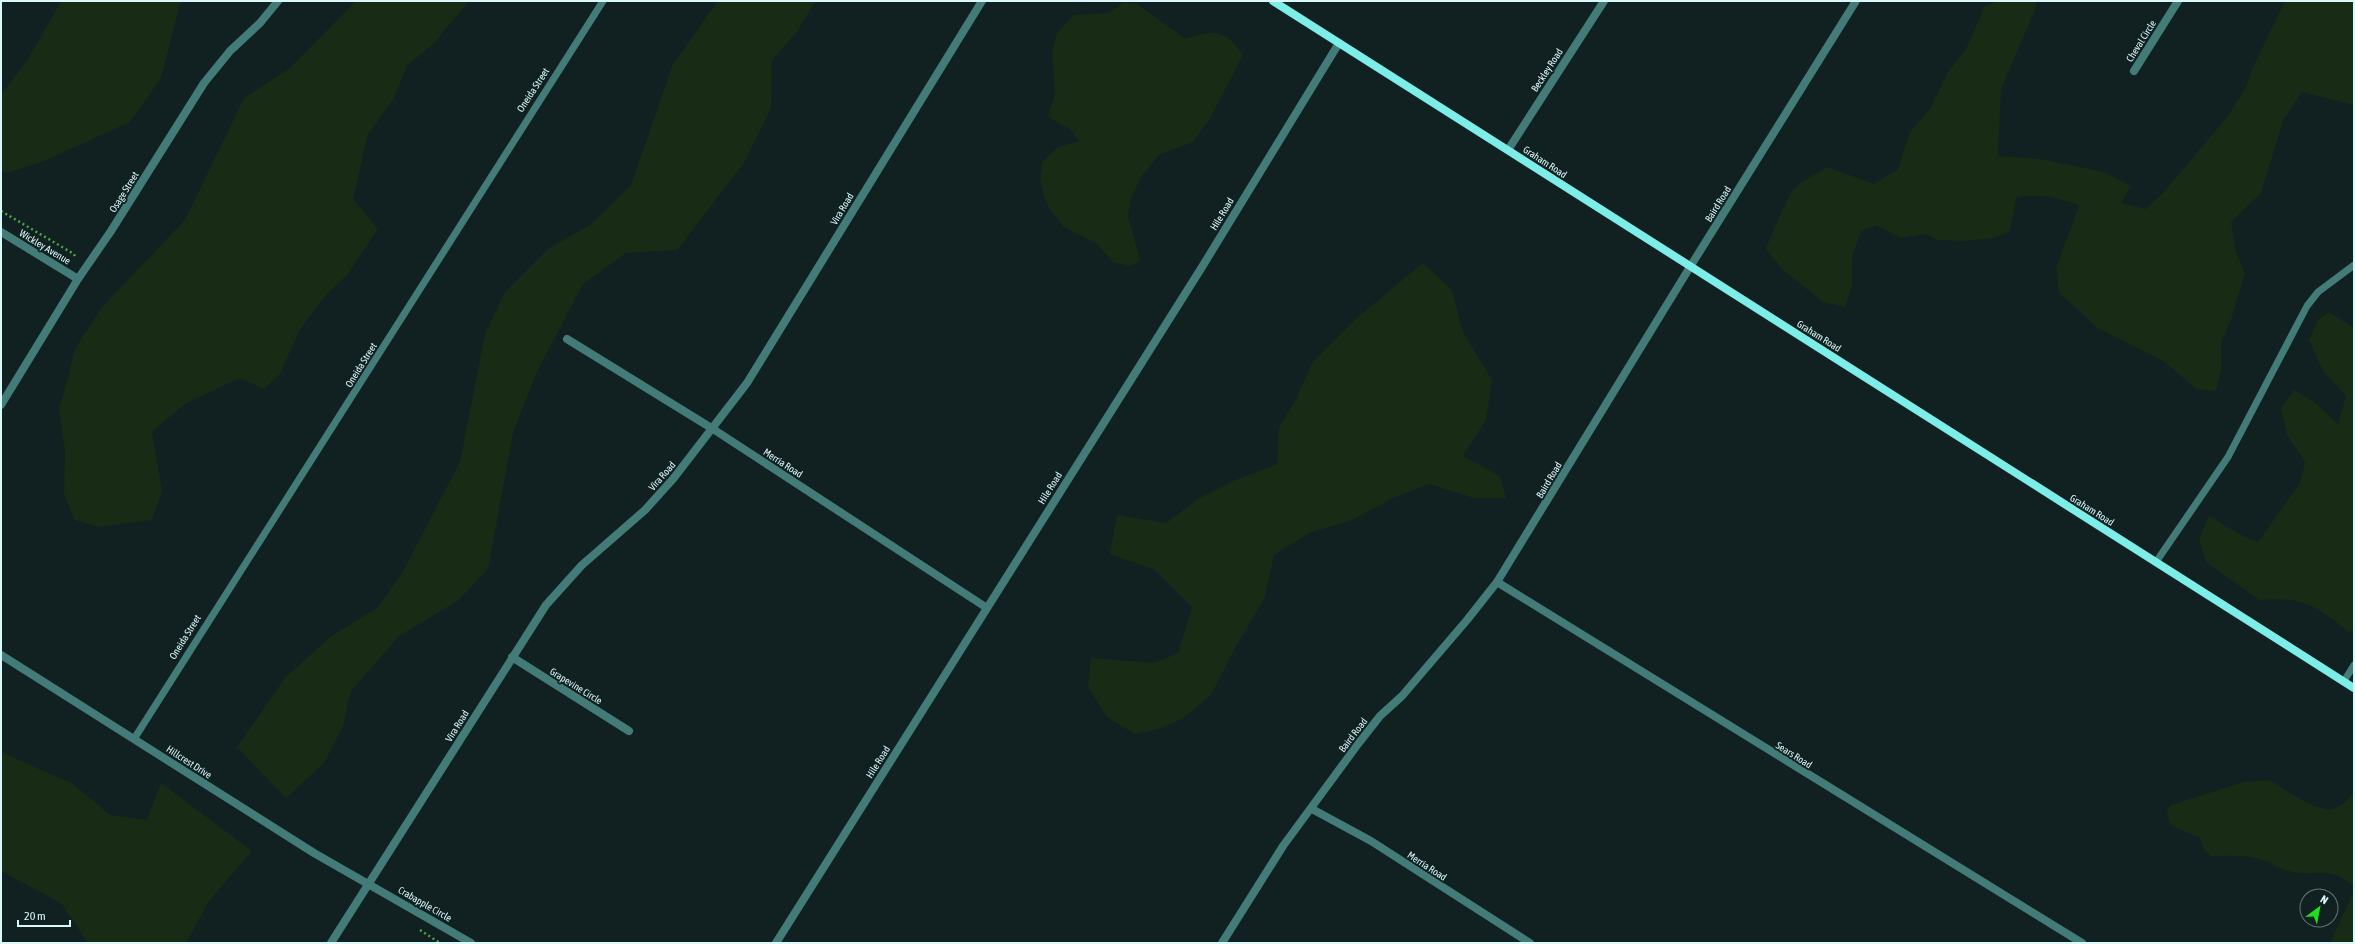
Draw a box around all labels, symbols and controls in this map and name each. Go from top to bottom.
street label: Cheval Circle [2124,18,2158,64]
street label: Beckley Road [1529,46,1565,94]
street label: Oneida Street [515,66,551,114]
street label: Graham Road [1521,144,1569,180]
street label: Osage Street [107,169,141,214]
street label: Baird Road [1703,184,1733,224]
street label: Vira Road [828,191,856,227]
street label: Hile Road [1208,196,1236,232]
street label: Wickley Avenue [17,227,73,267]
street label: Graham Road [1795,318,1843,354]
street label: Oneida Street [343,341,379,389]
street label: Merria Road [761,446,805,480]
street label: Vira Road [646,459,678,493]
street label: Baird Road [1534,460,1564,500]
street label: Hile Road [1036,470,1064,506]
street label: Graham Road [2068,492,2116,528]
street label: Oneida Street [167,613,203,661]
street label: Grapevine Circle [548,666,605,707]
street label: Vira Road [443,708,471,744]
street label: Baird Road [1337,716,1370,754]
street label: Sears Road [1774,740,1814,770]
street label: Hillcrest Drive [164,743,214,781]
street label: Hile Road [864,744,892,780]
street label: Merria Road [1405,849,1449,883]
street label: Crabapple Circle [396,884,454,924]
north arrow [2299,888,2339,928]
text: N [2318,893,2330,906]
scale bar [18,902,70,928]
text: 20 m [24,909,46,923]

